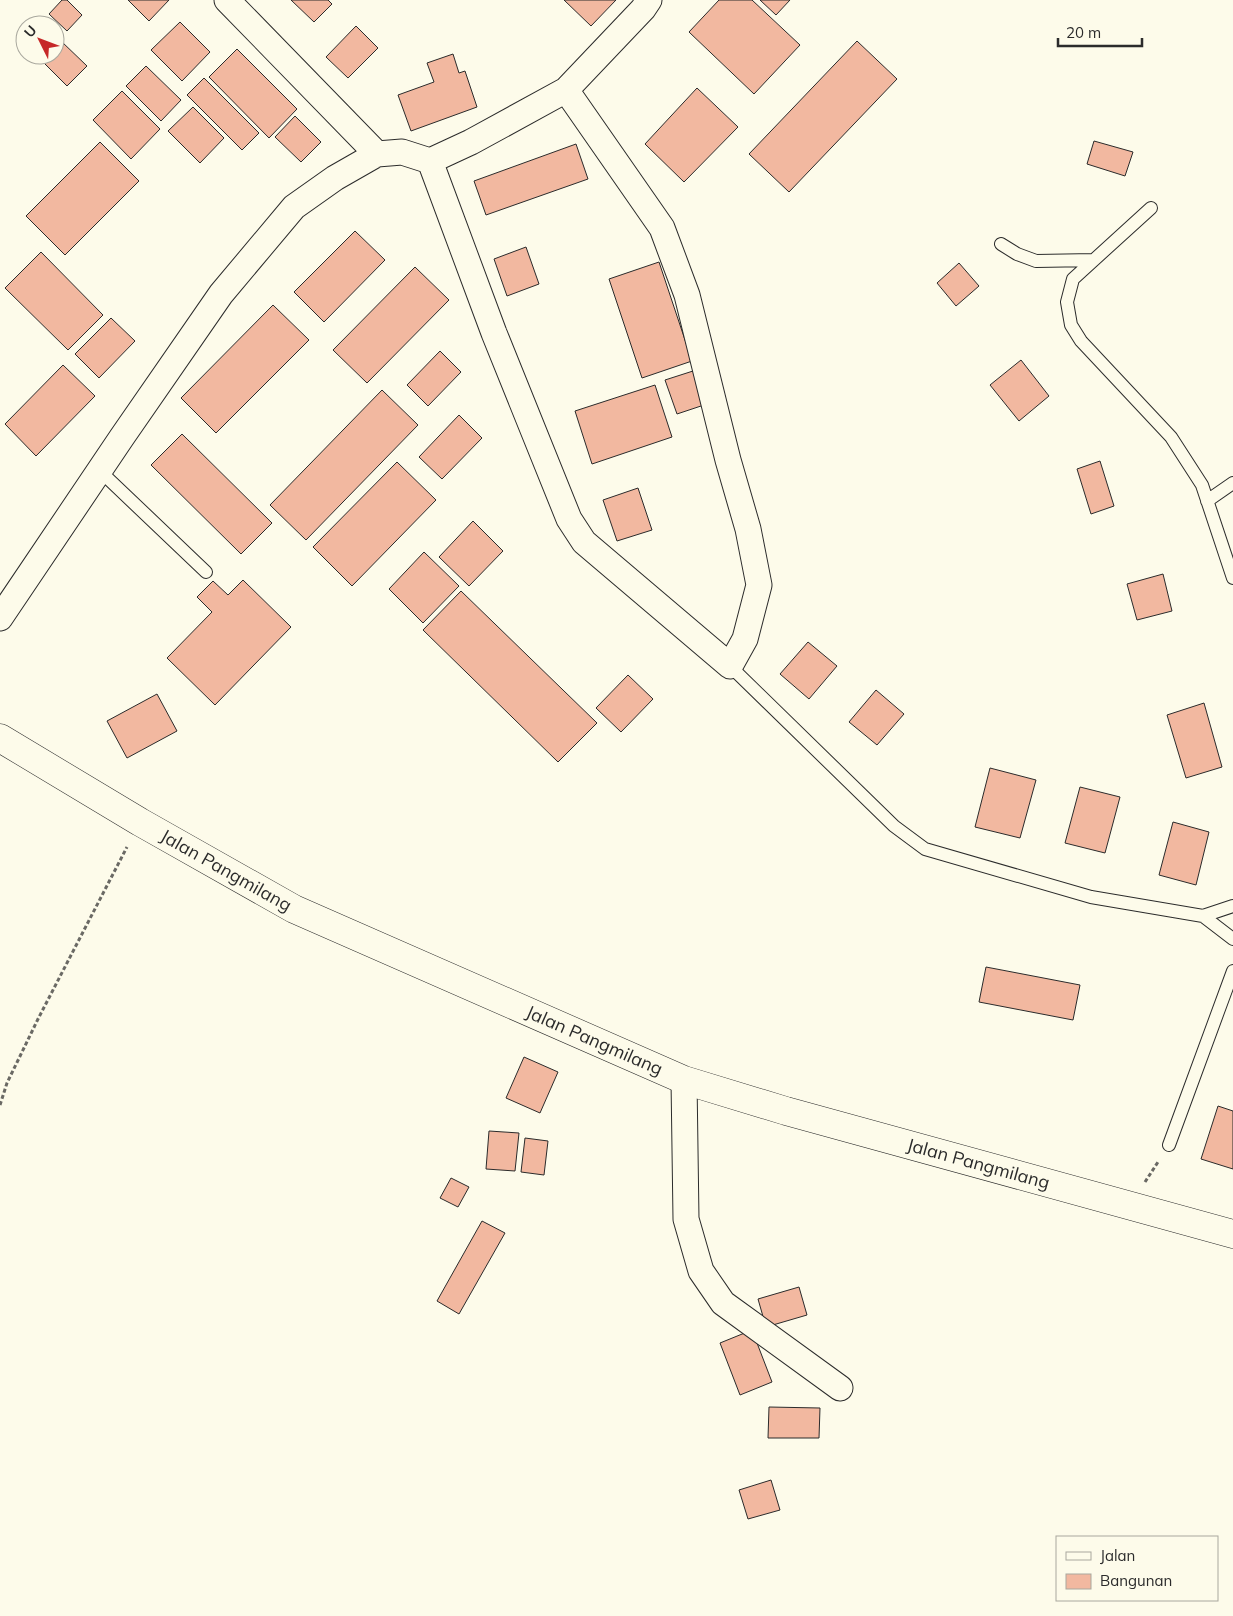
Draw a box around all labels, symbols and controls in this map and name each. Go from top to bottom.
north arrow [15,15,65,65]
scale bar [1058,15,1142,47]
text: U [20,21,40,41]
text: 20 m [1066,23,1101,42]
street label: Jalan Pangmilang [156,824,296,916]
street label: Jalan Pangmilang [522,1000,667,1080]
street label: Jalan Pangmilang [904,1133,1052,1194]
legend [1056,1536,1218,1601]
text: Jalan [1100,1546,1135,1565]
text: Bangunan [1100,1571,1172,1590]

